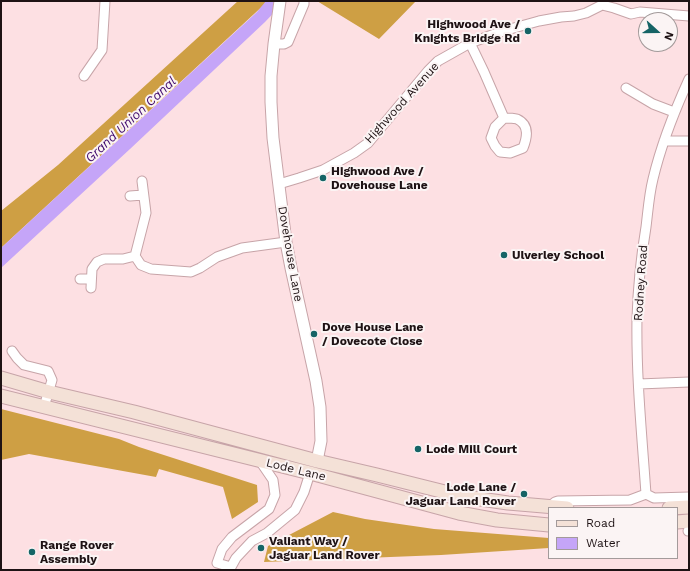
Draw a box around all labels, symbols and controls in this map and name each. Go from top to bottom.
north arrow [638,12,678,52]
place label: Highwood Ave / Knights Bridge Rd [414,17,520,45]
marker: Highwood Ave / Knights Bridge Rd [523,26,533,36]
text: N [661,30,676,42]
street label: Highwood Avenue [362,60,442,146]
water label: Grand Union Canal [82,74,180,166]
place label: Highwood Ave / Dovehouse Lane [331,164,428,192]
marker: Highwood Ave / Dovehouse Lane [318,173,328,183]
street label: Dovehouse Lane [275,205,305,303]
street label: Rodney Road [631,245,651,321]
place label: Ulverley School [512,248,604,262]
marker: Ulverley School [499,250,509,260]
place label: Dove House Lane / Dovecote Close [322,320,423,348]
marker: Dove House Lane / Dovecote Close [309,329,319,339]
place label: Lode Mill Court [426,442,517,456]
marker: Lode Mill Court [413,444,423,454]
street label: Lode Lane [265,456,327,484]
place label: Lode Lane / Jaguar Land Rover [405,480,516,508]
marker: Lode Lane / Jaguar Land Rover [519,489,529,499]
legend [548,507,678,559]
text: Road [586,516,615,530]
place label: Valiant Way / Jaguar Land Rover [269,534,380,562]
text: Water [586,536,620,550]
place label: Range Rover Assembly [40,538,114,566]
marker: Valiant Way / Jaguar Land Rover [256,543,266,553]
marker: Range Rover Assembly [27,547,37,557]

